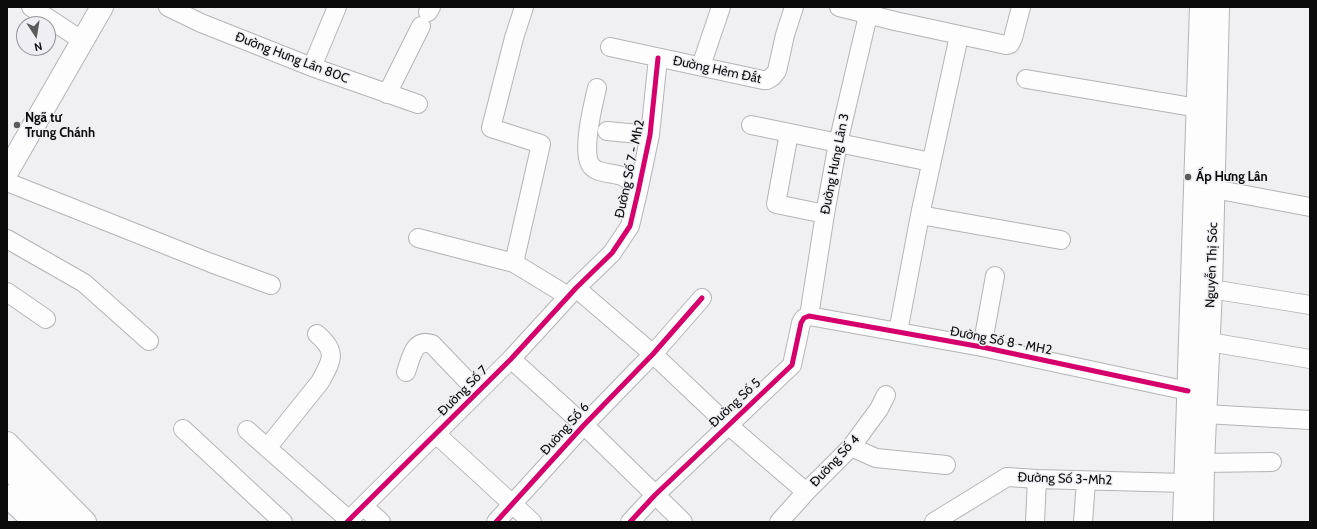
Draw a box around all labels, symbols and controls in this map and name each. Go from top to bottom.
north arrow [16,16,56,56]
street label: Đường Hưng Lân 80C [233,29,351,87]
text: N [33,39,44,54]
street label: Đường Hẻm Đắt [671,53,763,87]
place label: Ngã tư Trung Chánh [25,110,95,141]
street label: Đường Hưng Lân 3 [818,112,852,216]
street label: Đường Số 7 - Mh2 [612,118,648,220]
marker: Ngã tư Trung Chánh [12,120,22,130]
place label: Ấp Hưng Lân [1196,169,1268,185]
marker: Ấp Hưng Lân [1183,172,1193,182]
street label: Nguyễn Thị Sóc [1203,222,1221,308]
street label: Đường Số 8 - MH2 [949,323,1053,359]
street label: Đường Số 7 [435,363,491,419]
street label: Đường Số 5 [706,375,764,431]
street label: Đường Số 6 [537,400,593,458]
street label: Đường Số 4 [807,432,863,490]
street label: Đường Số 3-Mh2 [1017,470,1113,488]

